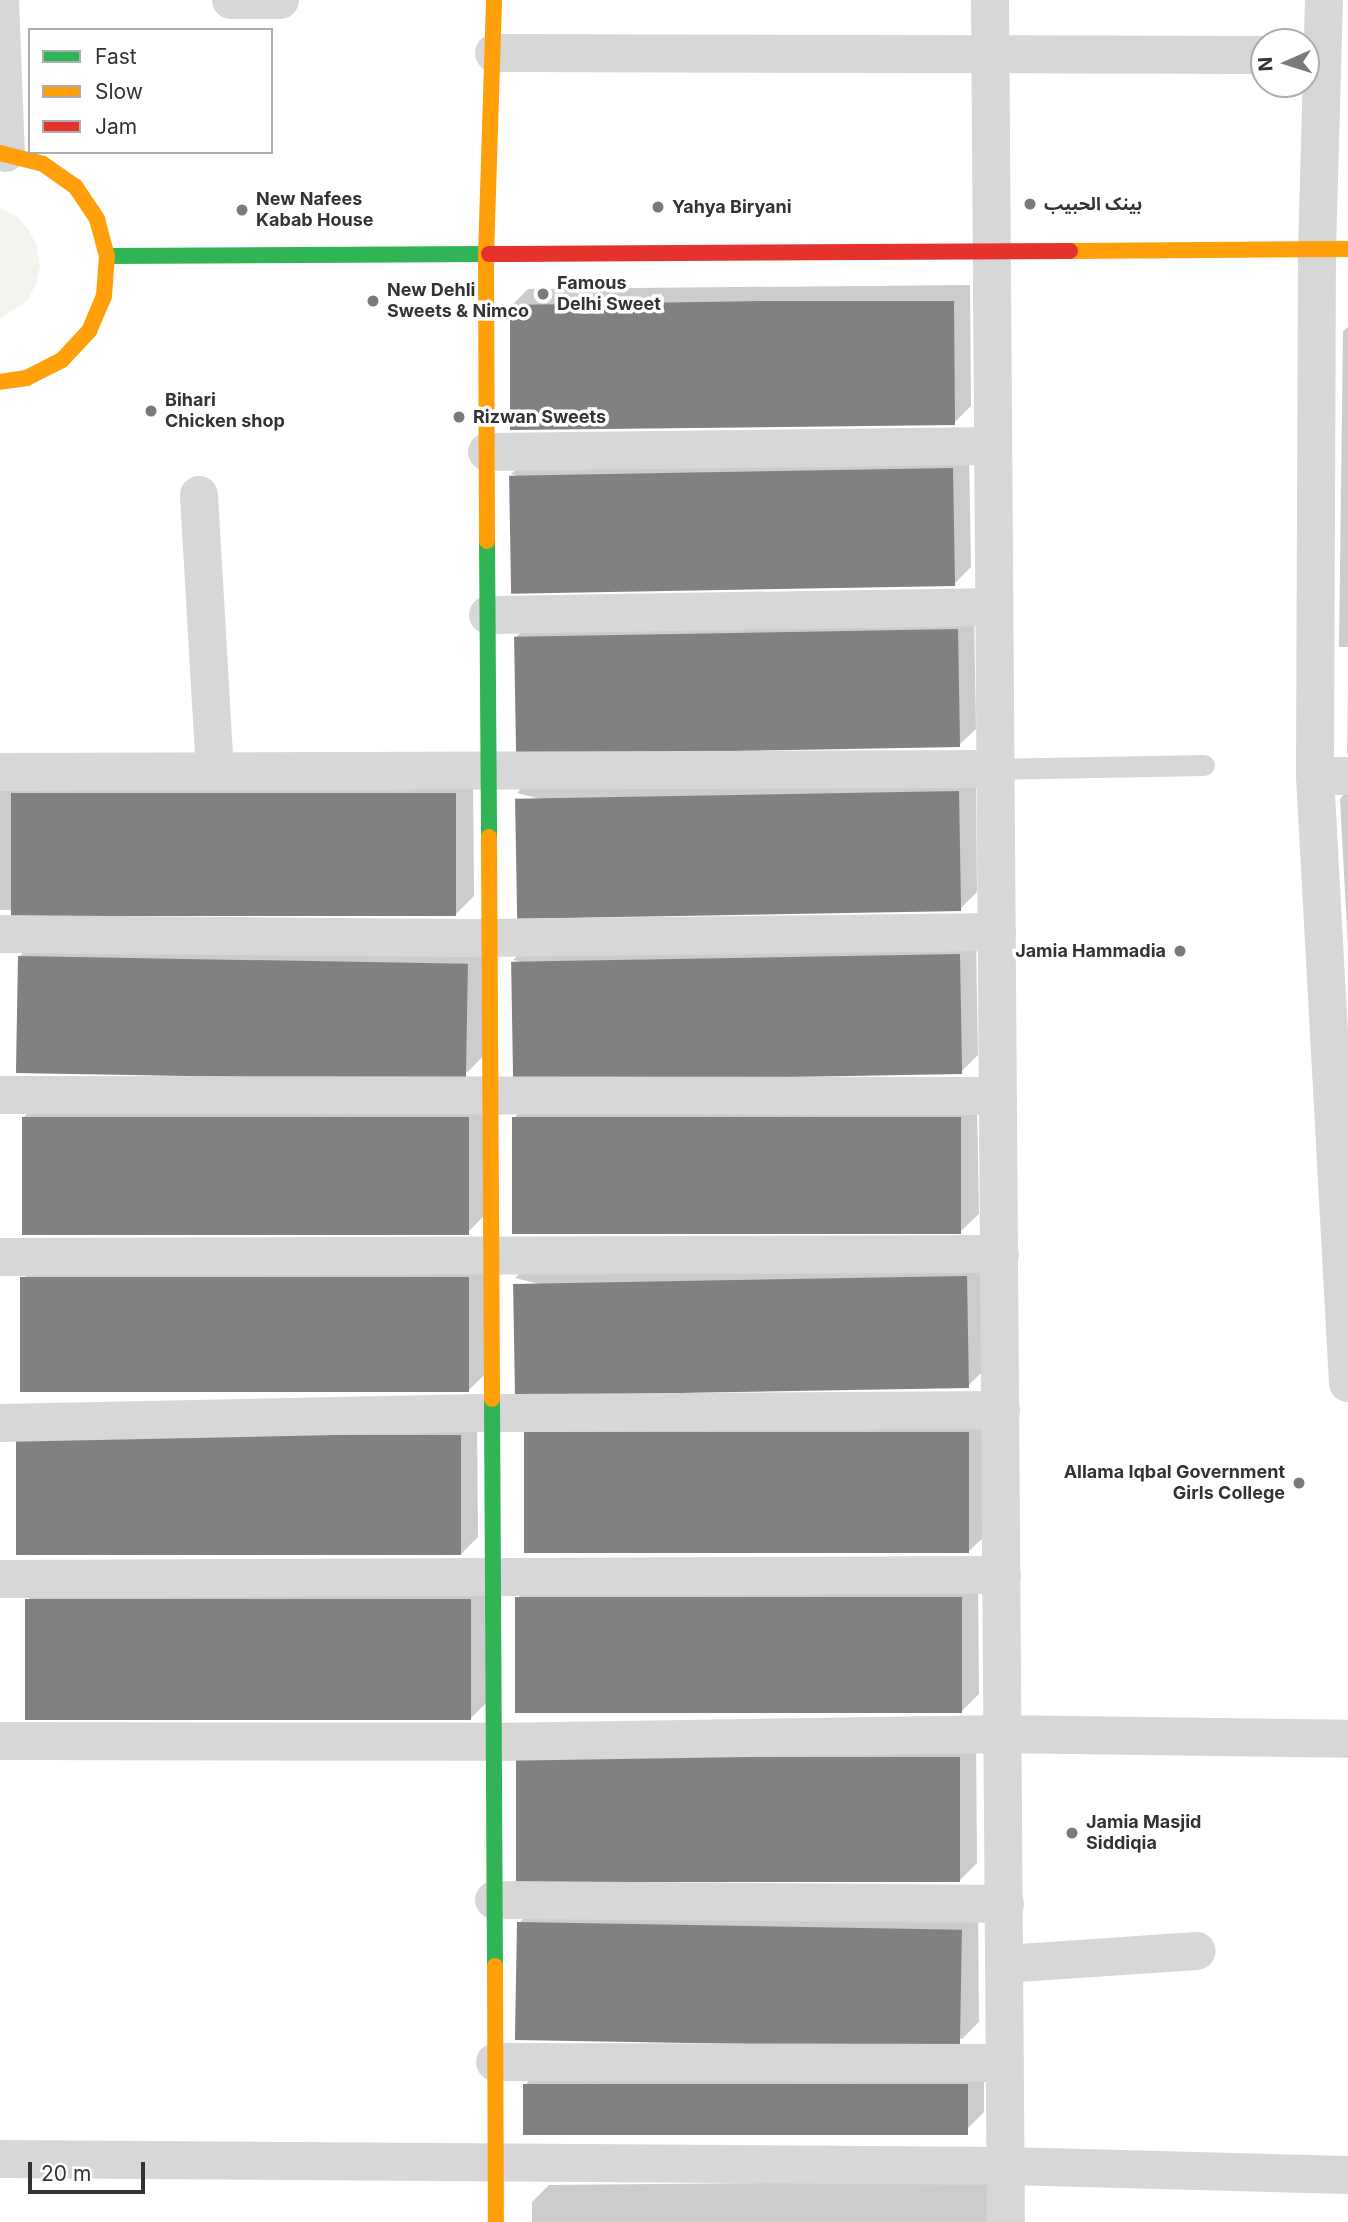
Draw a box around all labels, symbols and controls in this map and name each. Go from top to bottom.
legend [28,28,273,154]
north arrow [1250,28,1320,98]
text: Fast [95,44,137,69]
text: N [1254,56,1277,72]
text: Slow [95,79,143,104]
text: Jam [95,114,137,139]
place label: New Nafees Kabab House [256,189,373,232]
place label: بينک الحبيب [1044,193,1142,215]
place label: Yahya Biryani [672,196,792,218]
marker: بينک الحبيب [1022,196,1038,212]
marker: Yahya Biryani [650,199,666,215]
marker: New Nafees Kabab House [234,202,250,218]
place label: Famous Delhi Sweet [557,273,661,316]
place label: New Dehli Sweets & Nimco [387,280,529,322]
marker: Famous Delhi Sweet [535,286,551,302]
marker: New Dehli Sweets & Nimco [365,293,381,309]
place label: Bihari Chicken shop [165,390,285,432]
marker: Bihari Chicken shop [143,403,159,419]
place label: Rizwan Sweets [473,406,606,428]
marker: Rizwan Sweets [451,409,467,425]
place label: Jamia Hammadia [1015,940,1166,962]
marker: Jamia Hammadia [1172,943,1188,959]
place label: Allama Iqbal Government Girls College [1064,1462,1285,1504]
marker: Allama Iqbal Government Girls College [1291,1475,1307,1491]
place label: Jamia Masjid Siddiqia [1086,1812,1201,1854]
marker: Jamia Masjid Siddiqia [1064,1825,1080,1841]
scale bar [32,2148,149,2192]
text: 20 m [41,2161,91,2186]

